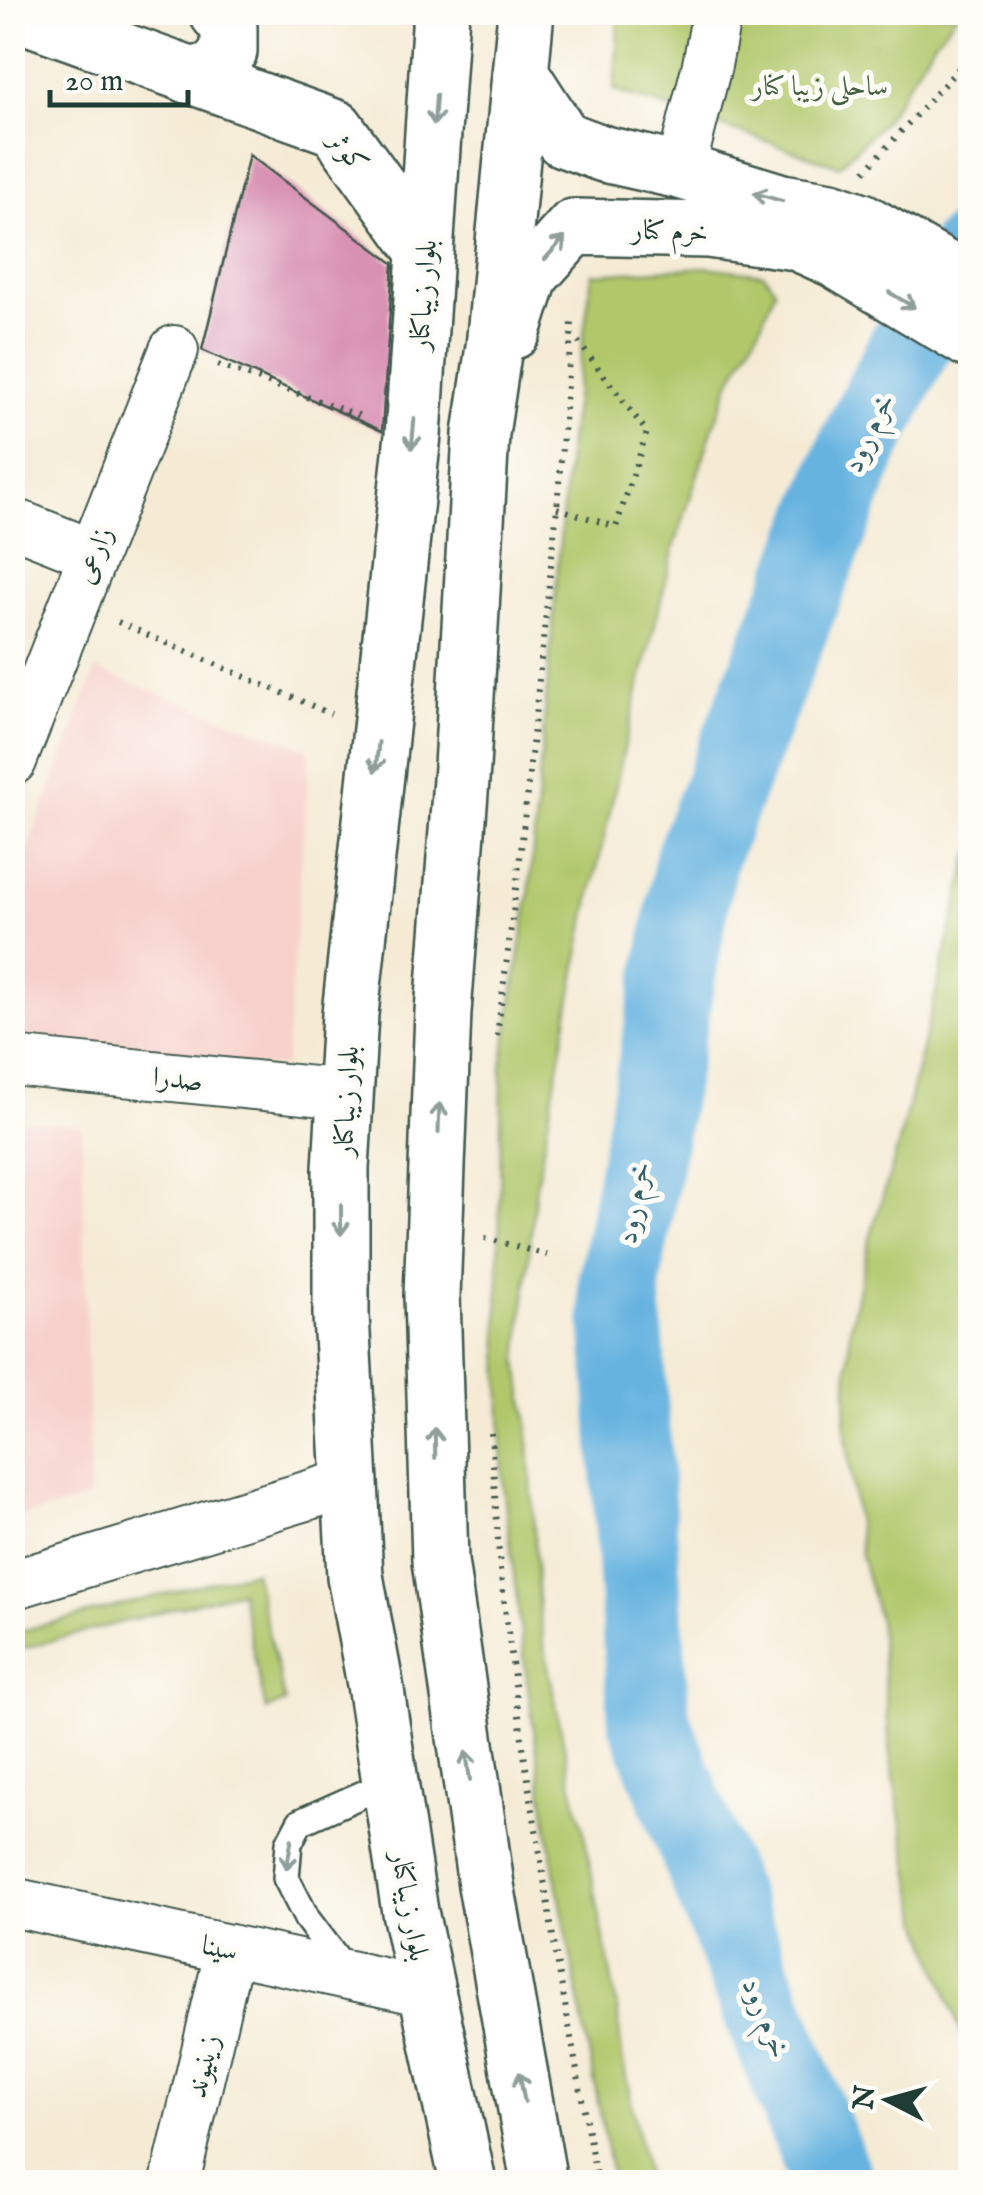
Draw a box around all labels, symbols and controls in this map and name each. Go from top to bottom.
scale bar [50,45,188,107]
text: 20 m [65,63,124,101]
park label: ساحلی زیبا کنار [749,70,888,106]
one-way arrow [425,93,444,125]
street label: کوثر [317,122,375,181]
one-way arrow [753,187,784,206]
street label: خرم کنار [628,214,709,256]
one-way arrow [543,236,566,261]
street label: بلوار زیباکنار [403,239,446,355]
one-way arrow [887,290,916,310]
water label: خرم رود [835,387,909,481]
one-way arrow [403,417,422,450]
street label: زارعی [69,522,122,589]
one-way arrow [367,740,386,773]
street label: بلوار زیباکنار [327,1045,368,1161]
street label: صدرا [151,1060,204,1101]
one-way arrow [429,1103,448,1135]
water label: خرم رود [609,1158,666,1248]
one-way arrow [332,1204,350,1236]
one-way arrow [426,1427,445,1459]
one-way arrow [459,1750,477,1783]
one-way arrow [280,1837,298,1870]
street label: بلوار زیباکنار [381,1846,435,1964]
street label: سینا [198,1929,241,1970]
water label: خرم رود [727,1973,798,2067]
street label: زینیوند [180,2032,229,2102]
north arrow [838,2050,938,2150]
one-way arrow [512,2071,531,2103]
text: N [847,2084,884,2113]

